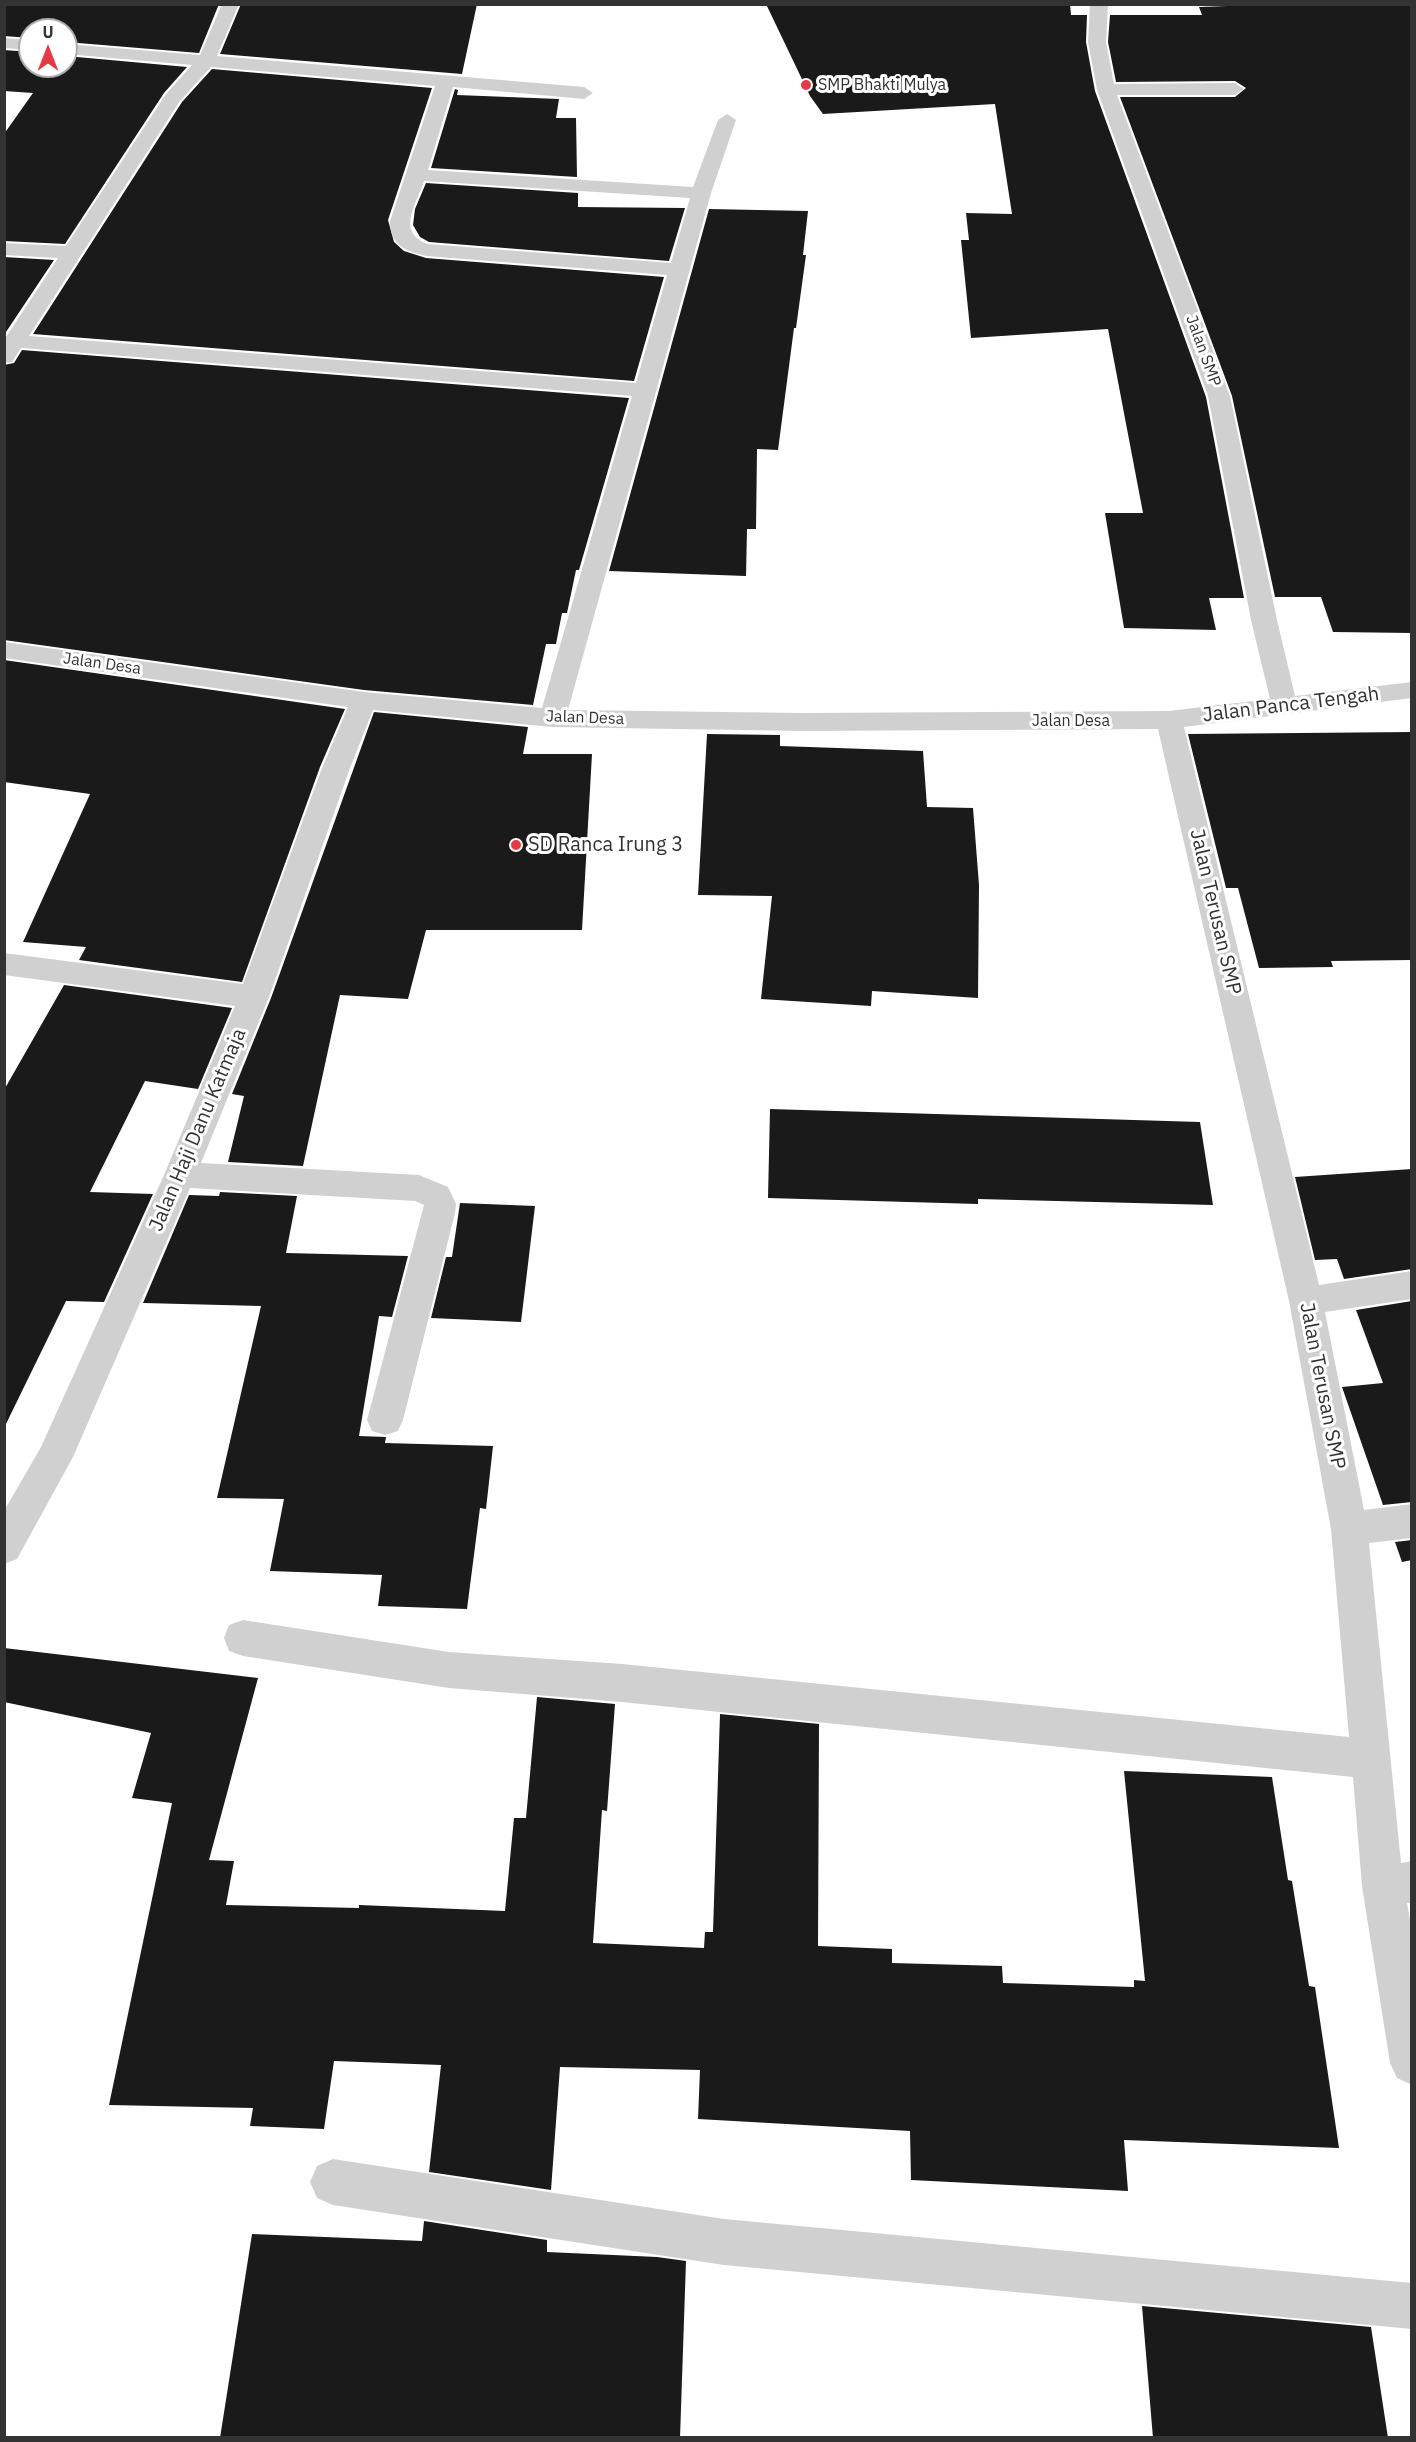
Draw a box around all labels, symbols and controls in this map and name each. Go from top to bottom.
north arrow [18,18,78,78]
text: U [42,22,54,42]
place label: SMP Bhakti Mulya [818,75,946,95]
marker: SMP Bhakti Mulya [799,78,813,92]
street label: Jalan SMP [1181,313,1225,389]
street label: Jalan Desa [62,649,142,679]
street label: Jalan Panca Tengah [1201,682,1381,728]
street label: Jalan Desa [546,707,624,729]
street label: Jalan Desa [1032,711,1110,731]
street label: Jalan Terusan SMP [1184,827,1246,997]
place label: SD Ranca Irung 3 [528,833,683,857]
marker: SD Ranca Irung 3 [509,838,523,852]
street label: Jalan Haji Danu Katmaja [144,1025,252,1235]
street label: Jalan Terusan SMP [1294,1301,1350,1471]

